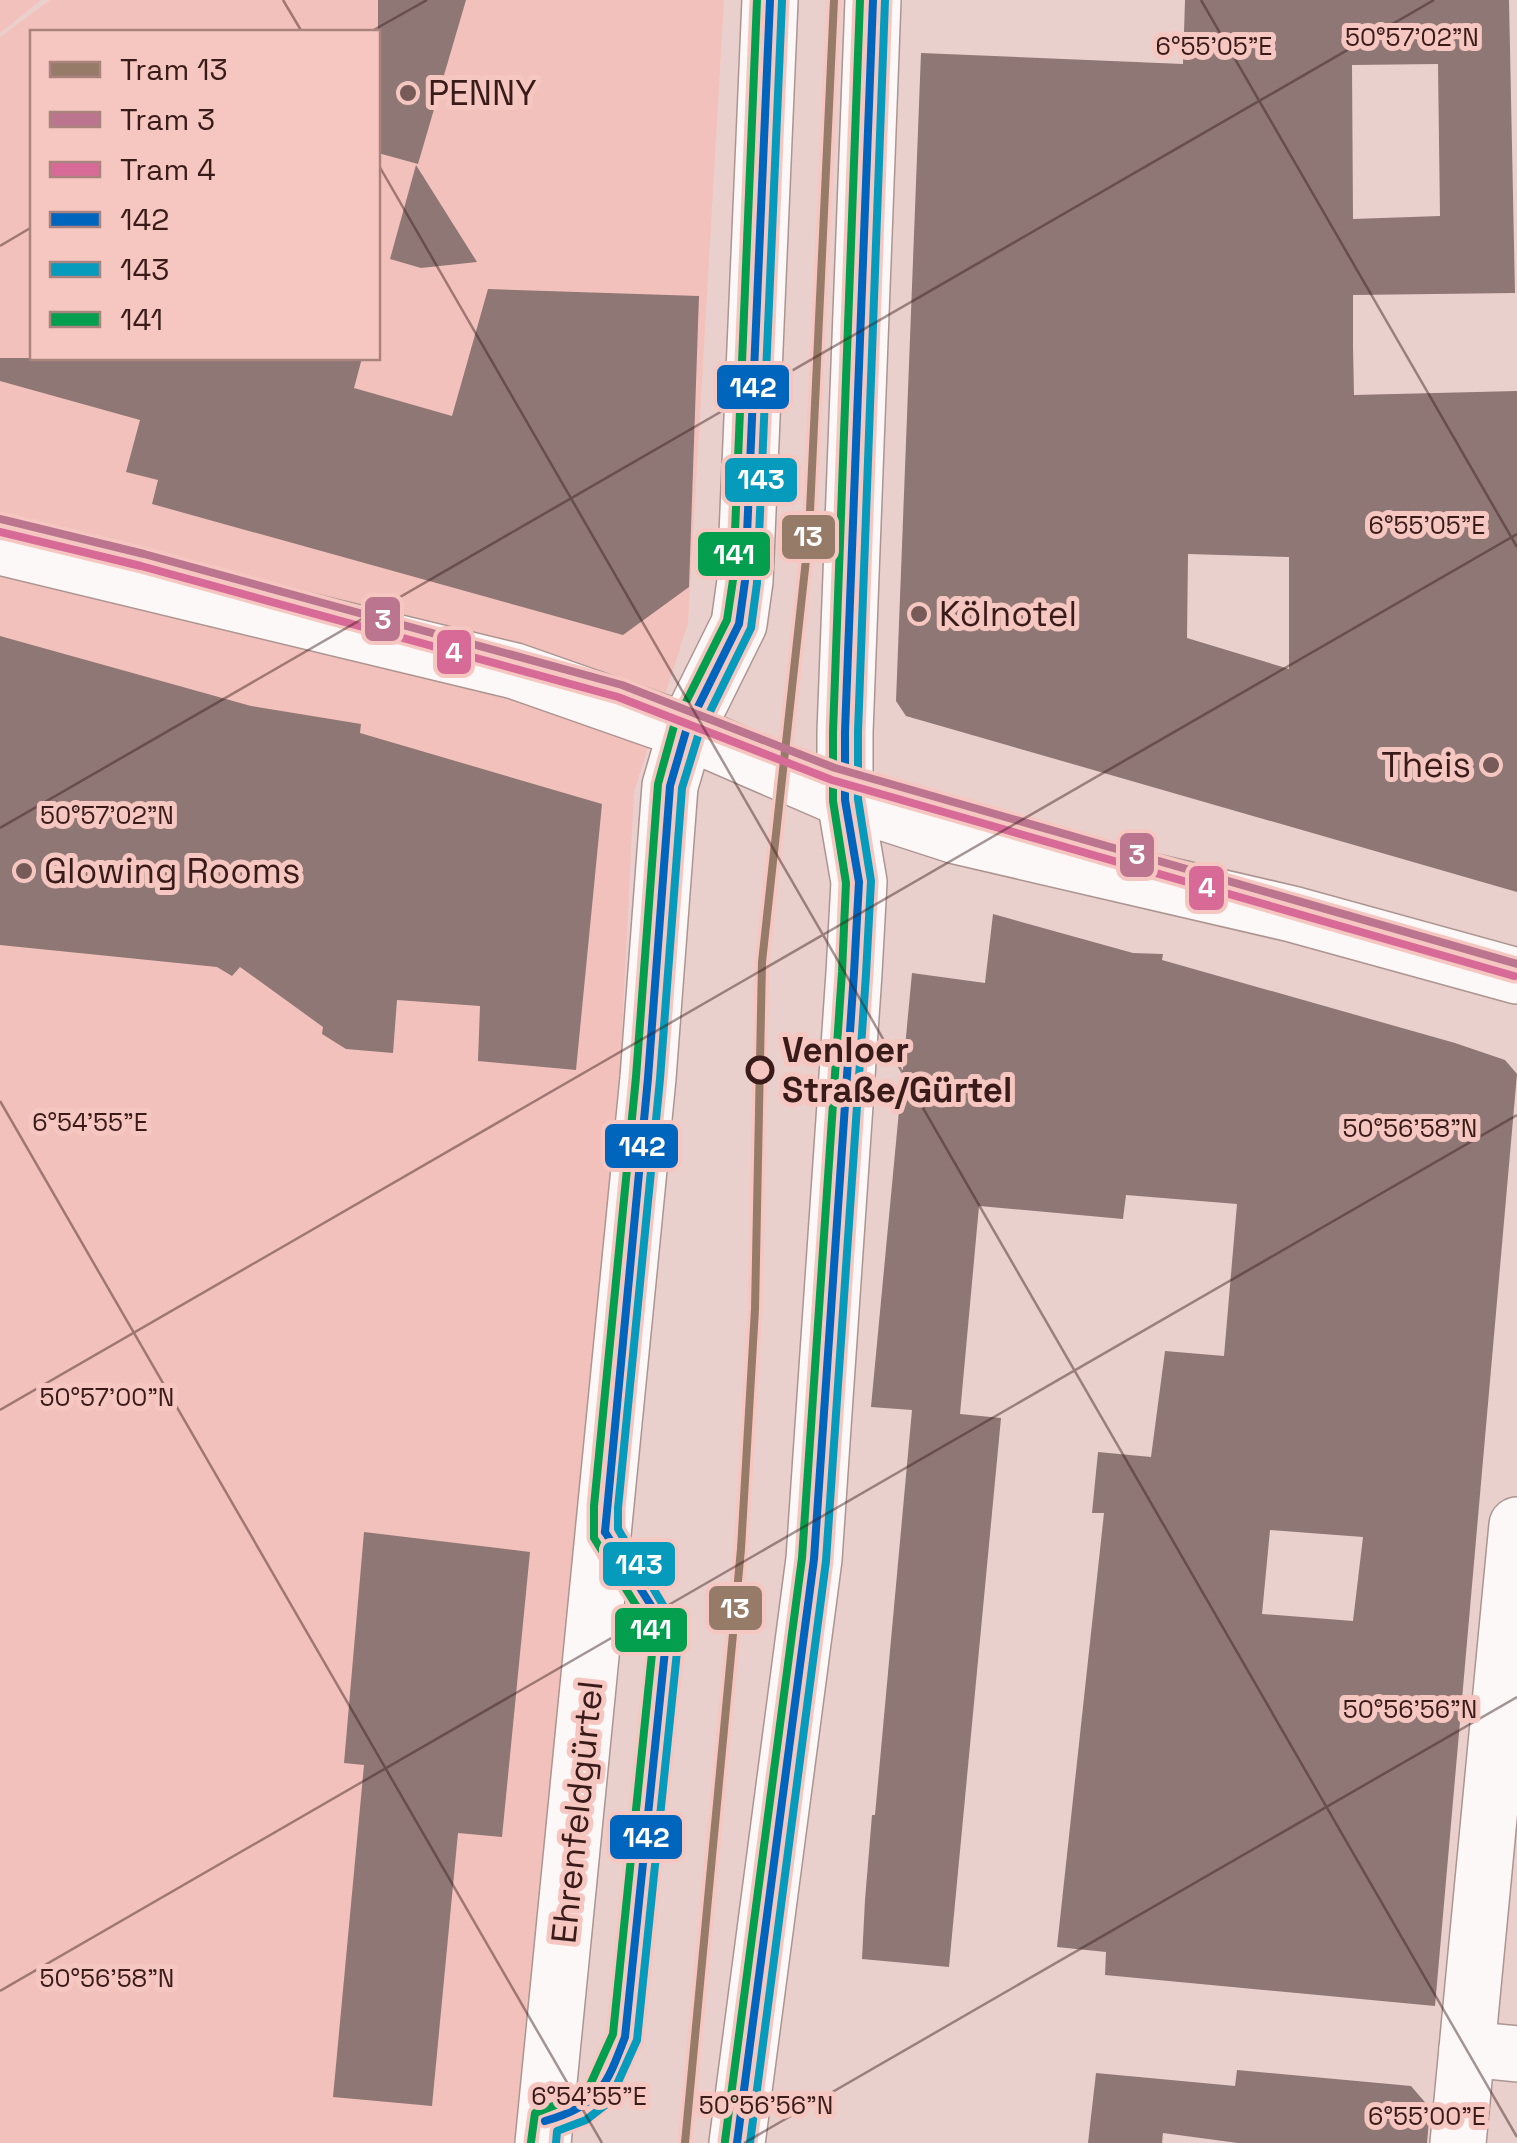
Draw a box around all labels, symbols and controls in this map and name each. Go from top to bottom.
text: 50°57'02"N [1345,21,1479,53]
legend [30,30,380,360]
text: 6°55'05"E [1156,30,1272,62]
text: Tram 13 [120,50,228,89]
place label: PENNY [428,71,537,115]
marker: PENNY [397,82,419,104]
text: Tram 3 [120,100,215,139]
text: Tram 4 [120,150,216,189]
text: 142 [120,200,169,239]
text: 143 [120,250,169,289]
text: 141 [120,300,163,339]
line badge: 142 [715,363,791,411]
text: 142 [729,369,777,405]
line badge: 143 [723,456,799,504]
text: 143 [737,461,785,497]
text: 6°55'05"E [1369,509,1485,541]
line badge: 13 [780,513,837,561]
text: 13 [793,518,823,554]
line badge: 141 [696,530,772,578]
text: 141 [713,536,755,572]
place label: Kölnotel [939,592,1077,636]
line badge: 3 [363,595,402,643]
text: 3 [374,601,392,637]
marker: Kölnotel [908,603,930,625]
line badge: 4 [435,628,473,676]
text: 4 [445,634,463,670]
place label: Theis [1381,743,1471,787]
marker: Theis [1480,754,1502,776]
text: 50°57'02"N [40,799,174,831]
line badge: 3 [1118,831,1156,879]
text: 3 [1128,836,1146,872]
place label: Glowing Rooms [44,849,300,893]
marker: Glowing Rooms [13,860,35,882]
line badge: 4 [1187,864,1226,912]
text: 4 [1198,869,1216,905]
place label: Venloer Straße/Gürtel [782,1028,1012,1112]
marker: Venloer Straße/Gürtel [747,1057,773,1083]
text: 6°54'55"E [32,1106,148,1138]
text: 50°56'58"N [1343,1112,1477,1144]
line badge: 142 [603,1122,680,1170]
text: 142 [618,1128,666,1164]
text: 50°57'00"N [40,1381,174,1413]
line badge: 143 [601,1540,677,1588]
text: 143 [615,1546,663,1582]
line badge: 13 [707,1584,764,1632]
text: 13 [720,1590,750,1626]
line badge: 141 [613,1606,689,1654]
text: 141 [630,1611,672,1647]
street label: Ehrenfeldgürtel [541,1679,613,1945]
text: 50°56'56"N [1343,1693,1477,1725]
line badge: 142 [608,1813,684,1861]
text: 142 [622,1819,670,1855]
text: 50°56'58"N [40,1962,174,1994]
text: 6°54'55"E [531,2080,647,2112]
text: 50°56'56"N [699,2089,833,2121]
text: 6°55'00"E [1368,2100,1486,2132]

